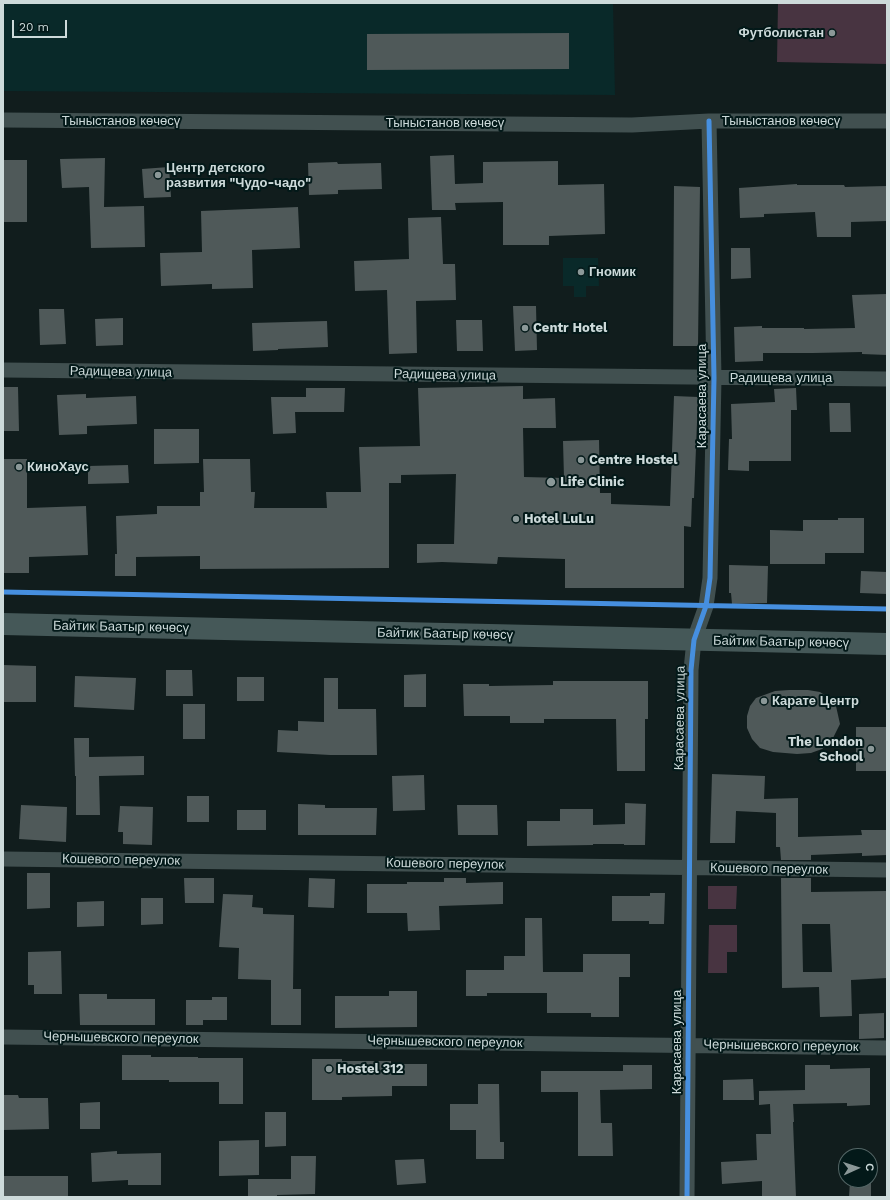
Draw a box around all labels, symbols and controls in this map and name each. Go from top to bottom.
scale bar [14,12,69,38]
text: 20 m [19,20,49,34]
place label: Футболистан [739,25,824,41]
marker: Футболистан [827,28,837,38]
street label: Тыныстанов көчөсү [62,113,180,129]
street label: Тыныстанов көчөсү [722,113,840,129]
street label: Тыныстанов көчөсү [386,115,504,131]
place label: Центр детского развития "Чудо-чадо" [166,160,311,191]
marker: Центр детского развития "Чудо-чадо" [153,170,163,180]
place label: Гномик [589,264,636,280]
marker: Гномик [576,267,586,277]
place label: Centr Hotel [533,320,607,336]
marker: Centr Hotel [520,323,530,333]
street label: Карасаева улица [694,344,710,448]
street label: Радищева улица [70,363,172,381]
street label: Радищева улица [394,366,496,384]
street label: Радищева улица [730,370,832,386]
place label: Centre Hostel [589,452,678,468]
marker: Centre Hostel [576,455,586,465]
place label: КиноХаус [27,459,89,475]
marker: КиноХаус [14,462,24,472]
place label: Life Clinic [560,474,624,490]
marker: Life Clinic [545,476,557,488]
place label: Hotel LuLu [524,511,594,527]
marker: Hotel LuLu [511,514,521,524]
street label: Байтик Баатыр көчөсү [53,618,189,636]
street label: Байтик Баатыр көчөсү [377,625,513,643]
street label: Байтик Баатыр көчөсү [713,633,849,651]
street label: Карасаева улица [671,666,689,770]
place label: Карате Центр [772,693,859,709]
marker: Карате Центр [759,696,769,706]
place label: The London School [788,734,863,765]
marker: The London School [866,744,876,754]
street label: Кошевого переулок [62,851,180,869]
street label: Кошевого переулок [386,855,504,873]
street label: Кошевого переулок [710,860,828,878]
street label: Карасаева улица [669,990,685,1094]
street label: Чернышевского переулок [43,1029,199,1047]
street label: Чернышевского переулок [367,1033,523,1051]
street label: Чернышевского переулок [703,1037,859,1055]
place label: Hostel 312 [337,1061,404,1077]
marker: Hostel 312 [324,1064,334,1074]
north arrow [838,1148,878,1188]
text: С [863,1163,876,1172]

